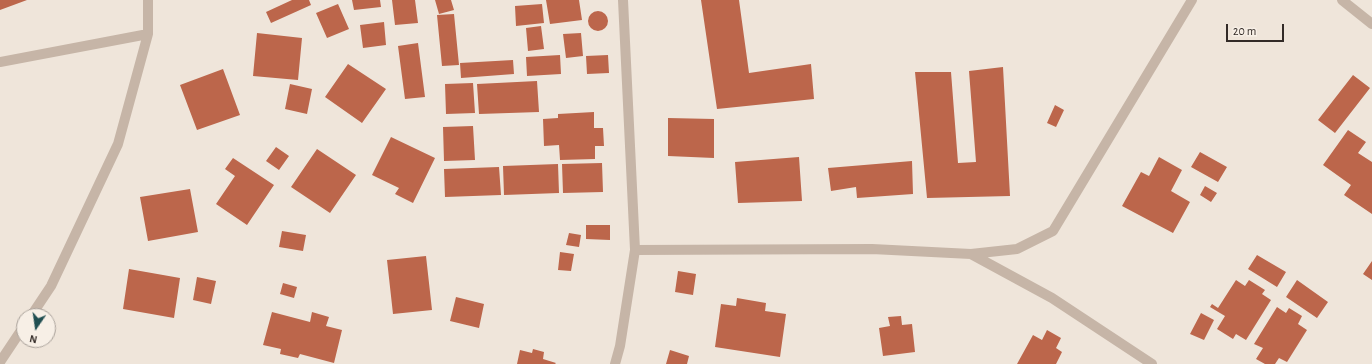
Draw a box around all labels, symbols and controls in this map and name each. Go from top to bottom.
scale bar [1228,16,1286,42]
text: 20 m [1233,25,1256,37]
north arrow [16,308,56,348]
text: N [28,333,38,345]

